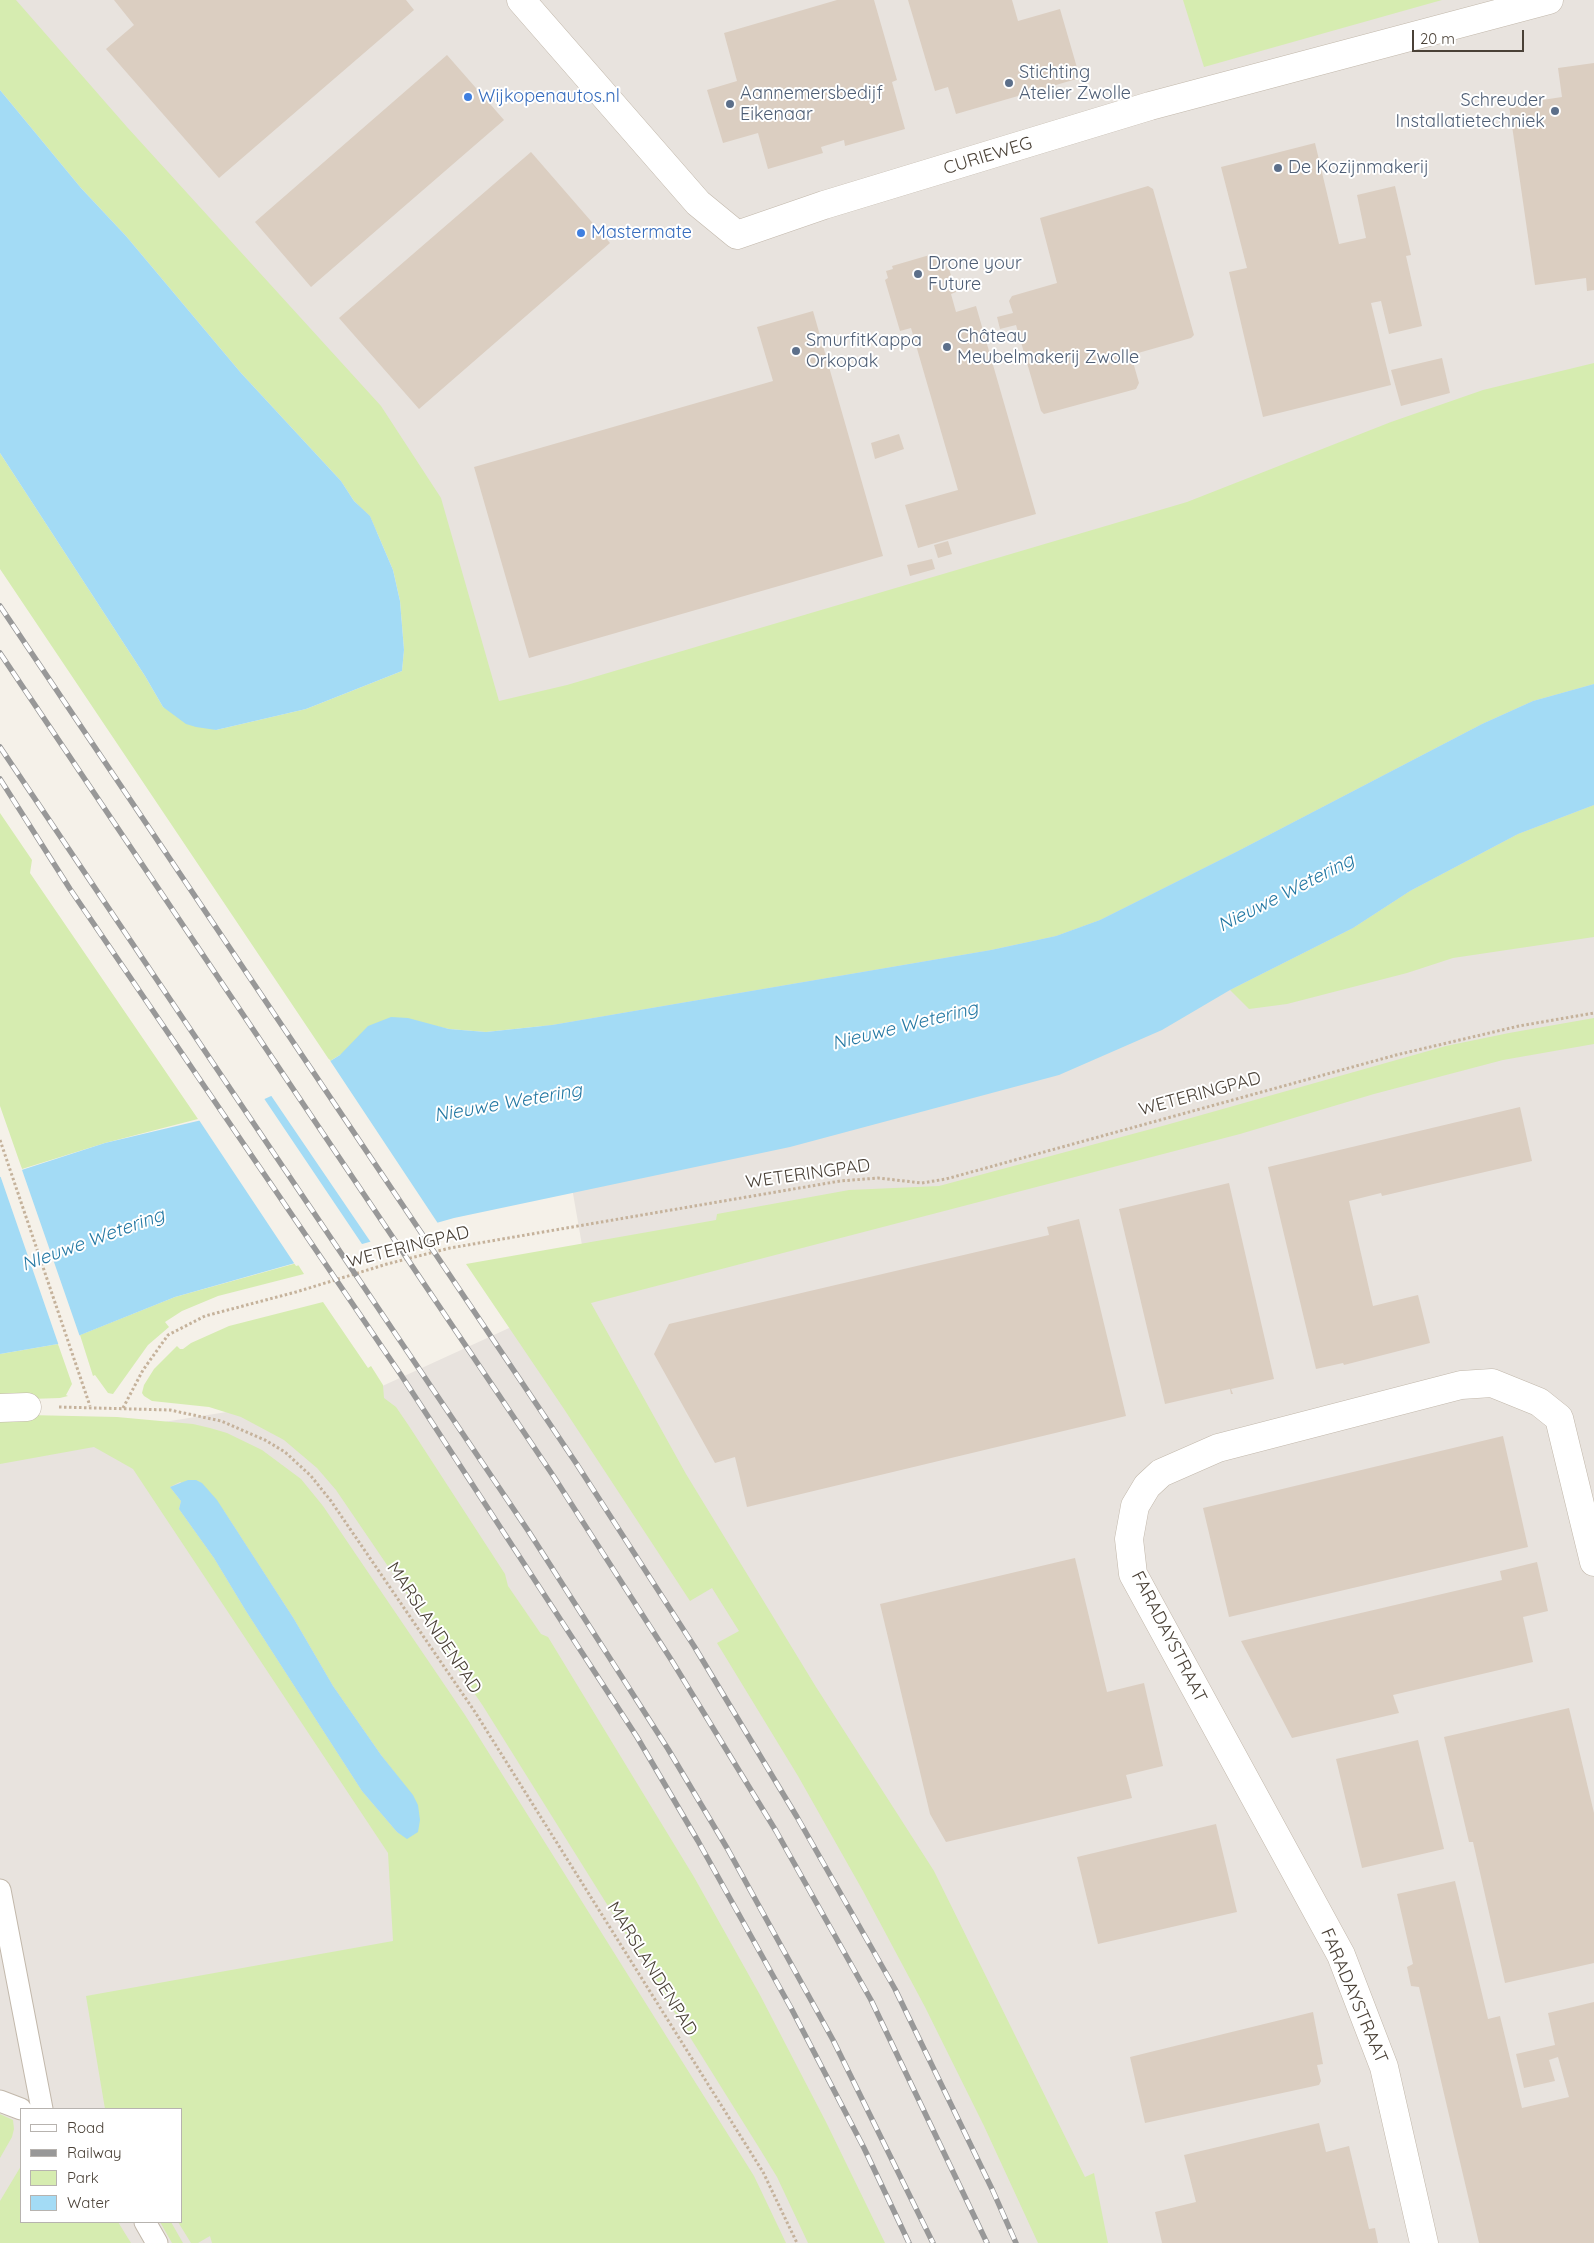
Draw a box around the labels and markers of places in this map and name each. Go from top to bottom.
place label: Stichting Atelier Zwolle [1019,62,1131,104]
marker: Stichting Atelier Zwolle [1003,77,1015,89]
place label: Aannemersbedijf Eikenaar [740,83,883,126]
place label: Wijkopenautos.nl [478,86,620,108]
place label: Schreuder Installatietechniek [1396,90,1545,132]
marker: Wijkopenautos.nl [462,91,474,103]
marker: Aannemersbedijf Eikenaar [724,98,736,110]
marker: Schreuder Installatietechniek [1549,105,1561,117]
place label: De Kozijnmakerij [1288,157,1429,179]
marker: De Kozijnmakerij [1272,162,1284,174]
place label: Mastermate [591,222,692,244]
marker: Mastermate [575,227,587,239]
place label: Drone your Future [928,253,1022,296]
marker: Drone your Future [912,268,924,280]
place label: Château Meubelmakerij Zwolle [957,326,1139,368]
place label: SmurfitKappa Orkopak [806,330,922,372]
marker: Château Meubelmakerij Zwolle [941,341,953,353]
marker: SmurfitKappa Orkopak [790,345,802,357]

